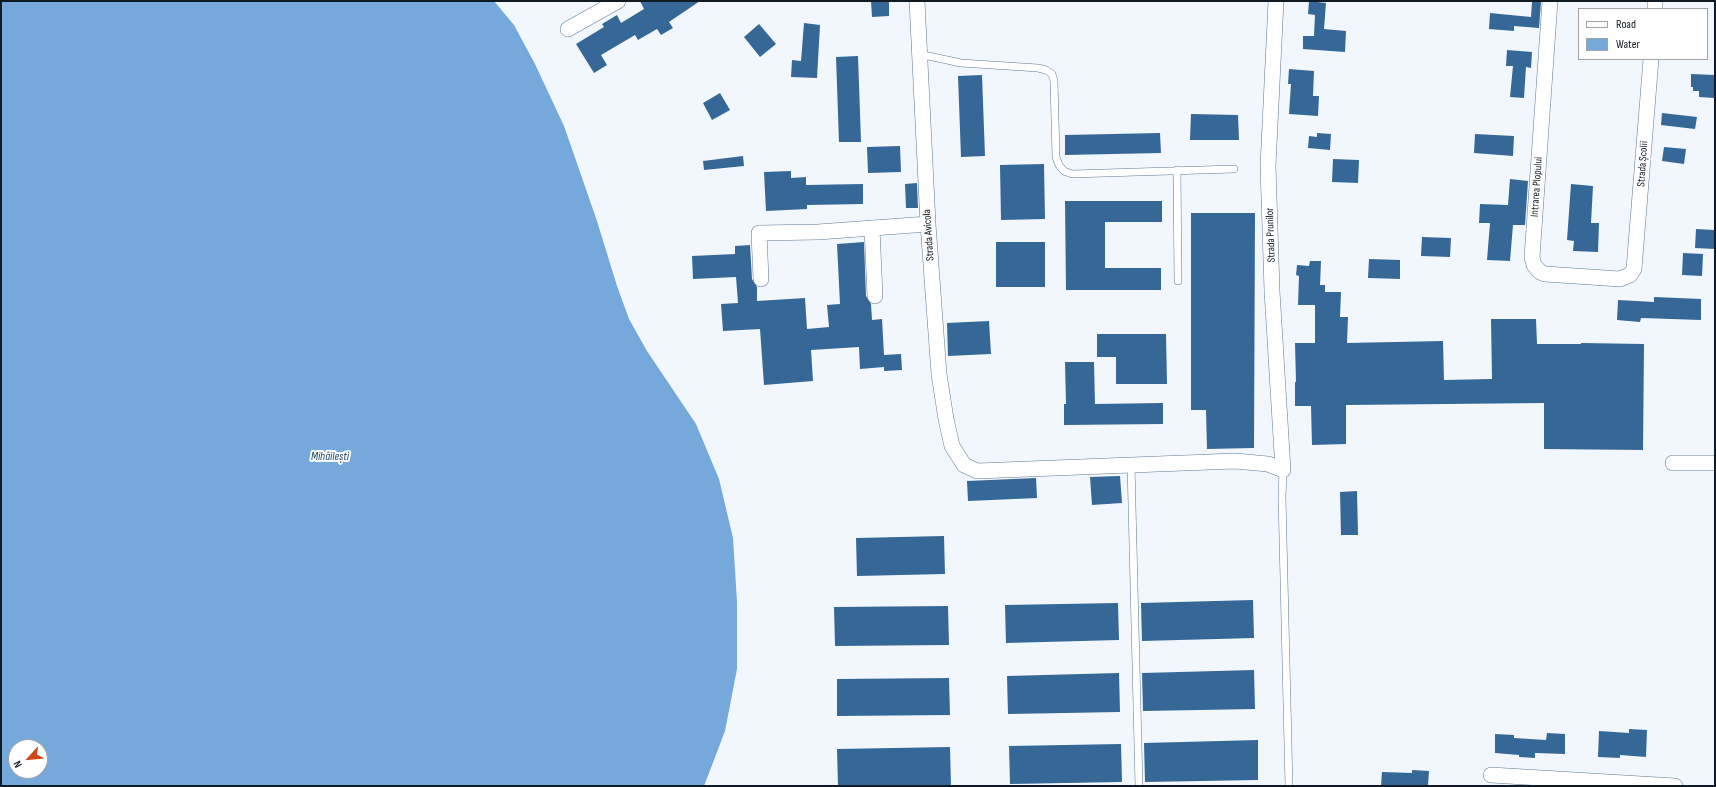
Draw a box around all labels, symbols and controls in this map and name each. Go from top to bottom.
legend [1578,8,1708,60]
text: Road [1616,17,1636,32]
text: Water [1616,37,1640,52]
street label: Strada Școlii [1635,141,1651,187]
street label: Intrarea Plopului [1528,157,1546,217]
street label: Strada Prunilor [1263,207,1279,263]
street label: Strada Avicola [921,209,937,261]
water label: Mihăilești [311,450,349,464]
north arrow [8,739,48,779]
text: N [11,759,25,770]

